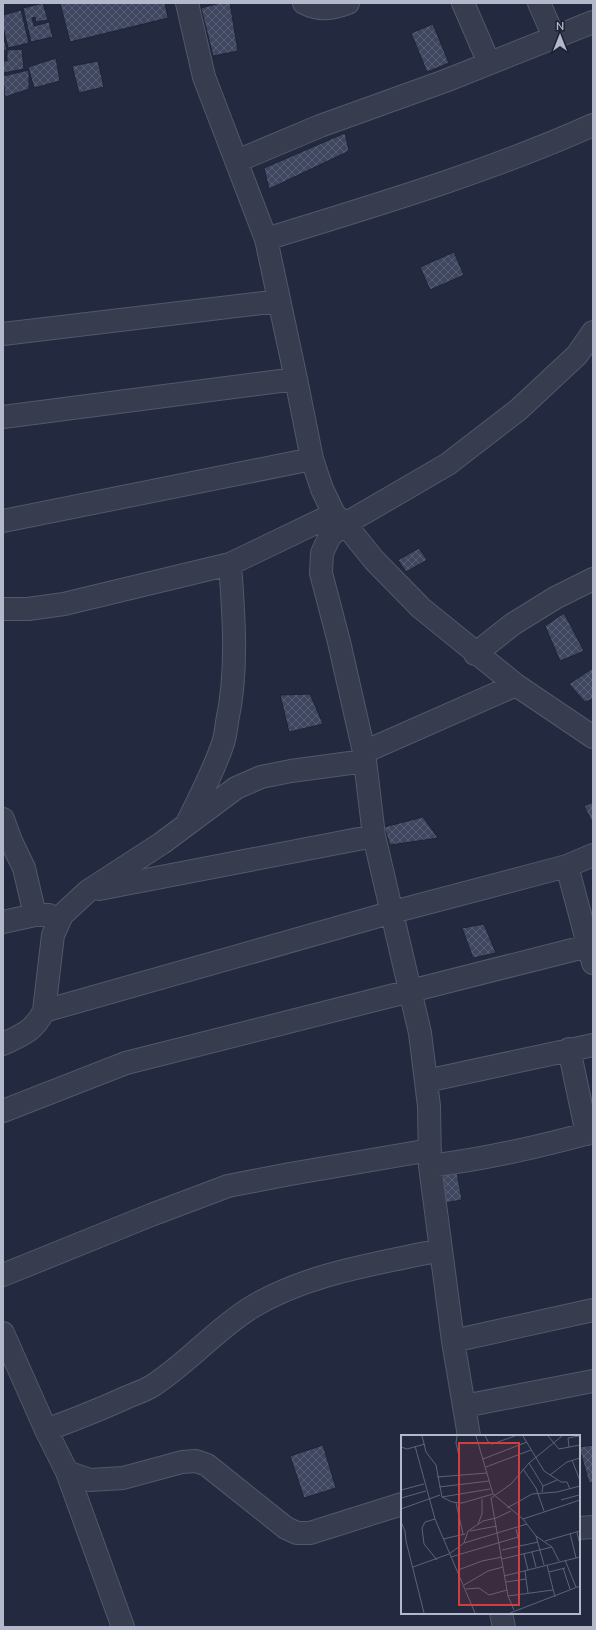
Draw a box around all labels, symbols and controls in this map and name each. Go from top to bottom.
north arrow [540,16,580,56]
text: N [556,19,564,34]
inset map [401,1435,580,1614]

